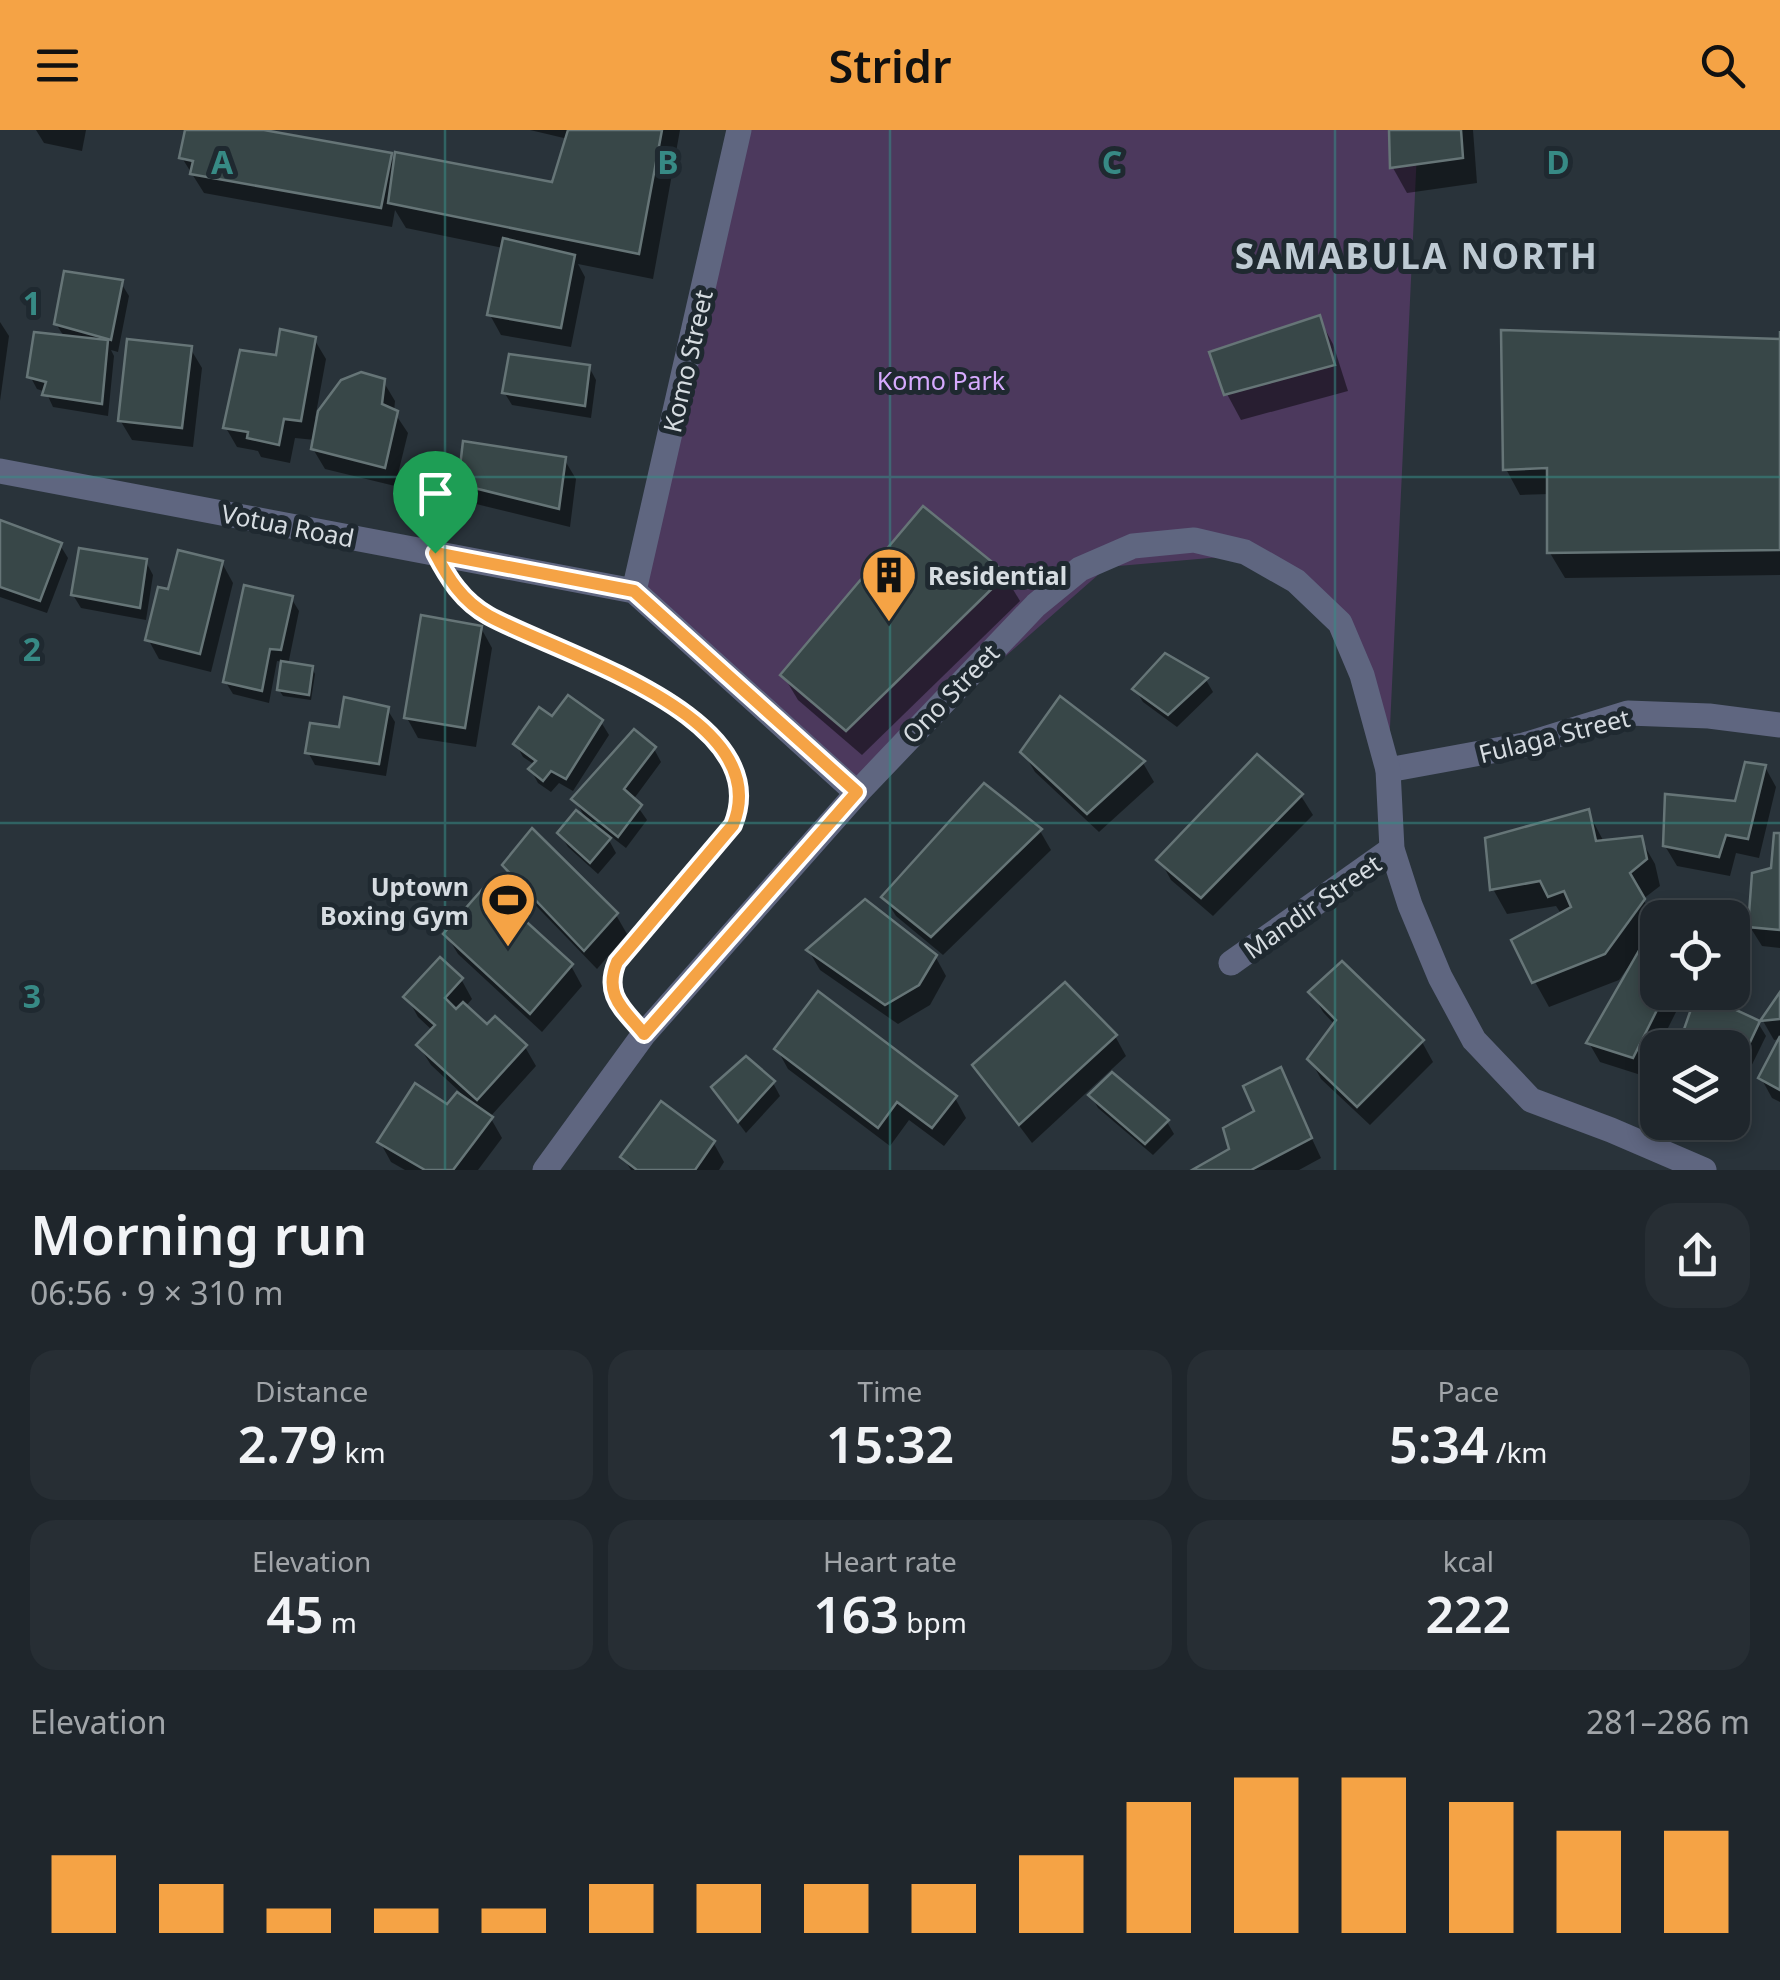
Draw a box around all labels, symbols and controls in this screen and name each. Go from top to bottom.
text: Stridr [829,35,952,96]
icon: menu [30,38,85,93]
icon: search [1695,38,1750,93]
text: A [211,140,234,183]
text: B [657,140,679,183]
text: C [1102,140,1122,183]
text: D [1546,140,1570,183]
district label: SAMABULA NORTH [1235,232,1599,279]
text: 1 [23,281,41,324]
street label: Komo Street [654,286,720,436]
park label: Komo Park [877,363,1006,397]
pin [393,451,478,554]
icon: arrive [408,466,463,521]
street label: Votua Road [219,495,357,555]
building icon: Residential [859,545,919,624]
place label: Residential [928,558,1067,592]
text: 2 [23,627,41,670]
street label: Ono Street [894,636,1006,750]
street label: Fulaga Street [1475,700,1633,770]
street label: Mandir Street [1236,846,1388,966]
place label: Uptown Boxing Gym [320,869,469,932]
sports icon: Uptown Boxing Gym [478,870,538,949]
map controls [1640,900,1750,1140]
button: locate [1640,900,1750,1010]
text: 3 [23,974,41,1017]
button: layers [1640,1030,1750,1140]
text: Morning run [30,1196,367,1271]
button: share [1645,1203,1750,1308]
text: 06:56 · 9 × 310 m [30,1271,283,1314]
text: Distance [255,1372,368,1410]
text: Time [858,1372,922,1410]
text: Pace [1437,1372,1499,1410]
text: 2.79 [238,1410,337,1478]
text: 15:32 [826,1410,954,1478]
text: 5:34 [1389,1410,1489,1478]
text: km [337,1433,386,1471]
text: /km [1489,1433,1548,1471]
text: Elevation [252,1542,371,1580]
text: Heart rate [823,1542,957,1580]
text: kcal [1443,1542,1494,1580]
text: 45 [266,1580,324,1648]
text: 163 [813,1580,899,1648]
text: 222 [1425,1580,1511,1648]
text: m [324,1603,357,1641]
text: bpm [899,1603,967,1641]
text: Elevation [30,1700,167,1743]
text: 281–286 m [1586,1700,1750,1743]

